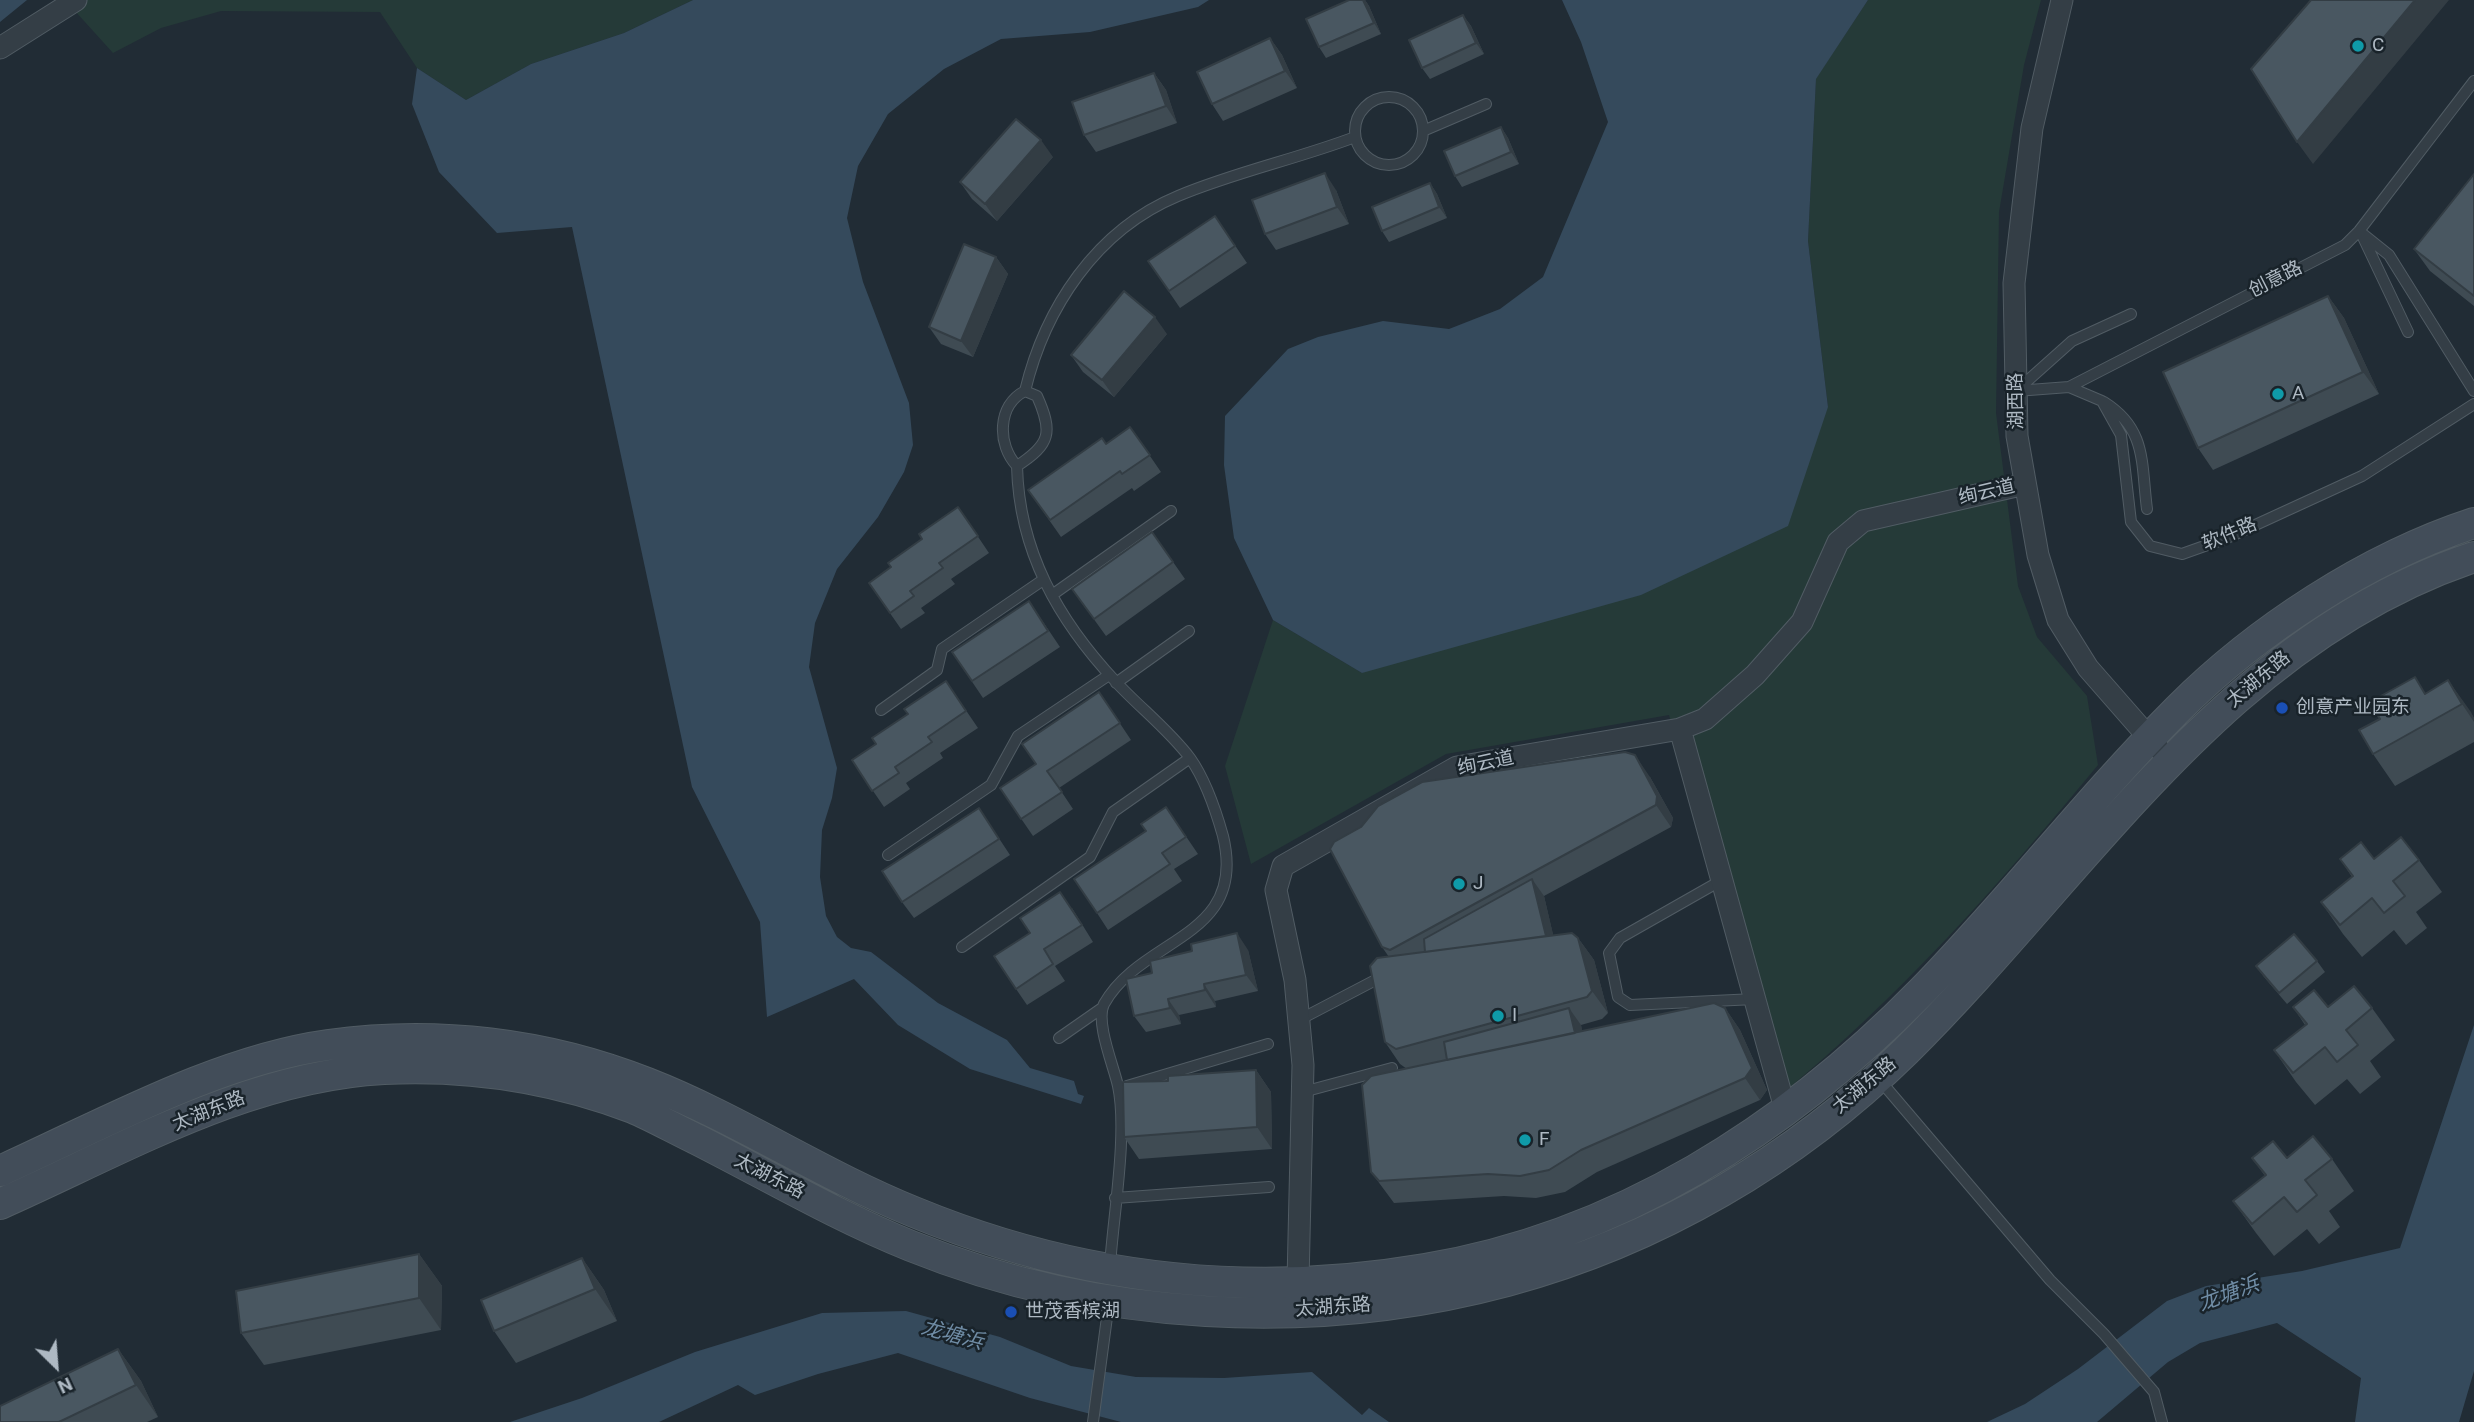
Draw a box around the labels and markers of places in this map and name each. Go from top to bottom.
place label: C [2372,35,2384,57]
marker: C [2350,38,2366,54]
place label: A [2292,383,2304,405]
marker: A [2270,386,2286,402]
place label: 创意产业园东 [2296,697,2410,719]
marker: 创意产业园东 [2274,700,2290,716]
place label: J [1473,873,1483,895]
marker: J [1451,876,1467,892]
place label: I [1512,1005,1517,1027]
marker: I [1490,1008,1506,1024]
place label: F [1539,1129,1550,1151]
marker: F [1517,1132,1533,1148]
place label: 世茂香槟湖 [1025,1301,1120,1323]
marker: 世茂香槟湖 [1003,1304,1019,1320]

